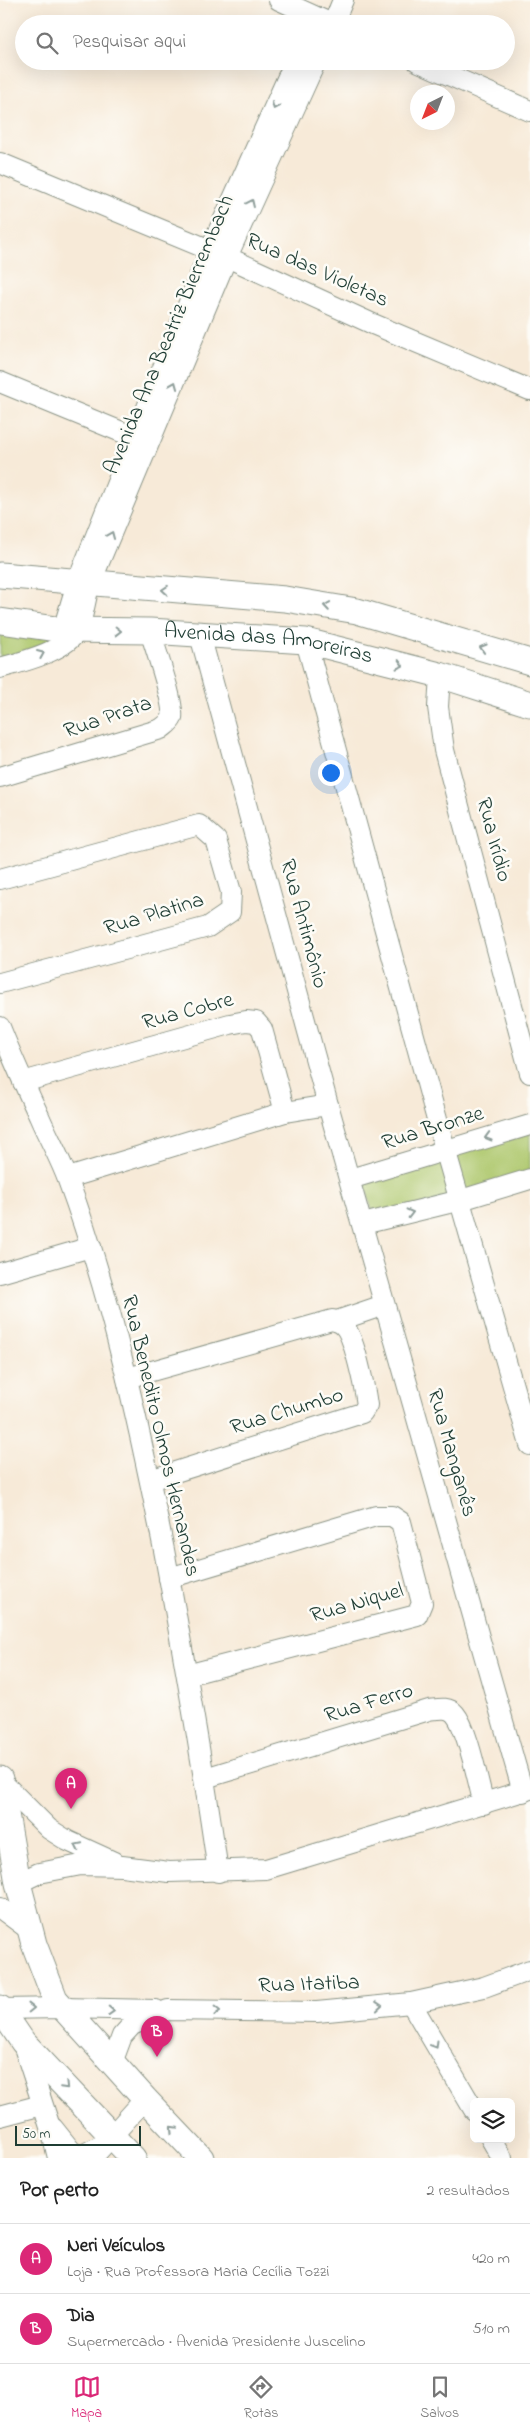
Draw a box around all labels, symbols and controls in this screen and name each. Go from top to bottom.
search box [15,15,515,70]
icon: search [33,29,61,57]
text: Pesquisar aqui [73,29,186,56]
north arrow [410,85,455,130]
one-way arrow [270,101,281,110]
street label: Avenida Ana Beatriz Bierrembach [96,190,244,480]
one-way arrow [245,200,255,209]
street label: Rua das Violetas [241,225,393,317]
one-way arrow [168,381,179,390]
one-way arrow [105,531,115,540]
one-way arrow [161,584,169,595]
one-way arrow [322,602,331,612]
street label: Avenida das Amoreiras [163,616,376,673]
one-way arrow [114,626,122,636]
one-way arrow [480,644,488,654]
one-way arrow [37,650,45,660]
one-way arrow [395,659,404,670]
street label: Rua Prata [60,688,156,748]
your location [318,760,344,786]
street label: Rua Irídio [466,794,520,886]
street label: Rua Antimônio [270,856,336,992]
street label: Rua Platina [100,885,208,945]
street label: Rua Cobre [139,984,237,1040]
street label: Rua Bronze [378,1098,488,1160]
one-way arrow [483,1131,492,1142]
one-way arrow [406,1208,415,1219]
street label: Rua Benedito Olmos Hernandes [112,1292,208,1580]
street label: Rua Chumbo [226,1380,348,1444]
street label: Rua Manganês [416,1385,485,1521]
street label: Rua Niquel [306,1575,408,1633]
street label: Rua Ferro [321,1675,417,1733]
pin: A [55,1768,87,1809]
one-way arrow [74,1842,83,1852]
street label: Rua Itatiba [258,1967,360,2003]
one-way arrow [375,2001,383,2012]
one-way arrow [28,2003,36,2014]
one-way arrow [108,2005,116,2016]
one-way arrow [214,2006,221,2016]
pin: B [141,2016,173,2057]
one-way arrow [429,2040,439,2049]
one-way arrow [59,2080,68,2089]
map controls [470,2098,515,2143]
button: layers [470,2098,515,2143]
scale bar [15,2123,141,2146]
text: 50 m [22,2124,50,2145]
one-way arrow [170,2125,179,2134]
text: Por perto [20,2176,99,2206]
text: 2 resultados [427,2179,510,2203]
text: Neri Veículos [67,2233,165,2260]
text: A [31,2247,41,2271]
text: 420 m [472,2247,510,2271]
text: Loja · Rua Professora Maria Cecília Tozzi [67,2260,329,2284]
text: Dia [67,2303,95,2330]
text: B [31,2317,41,2341]
text: 510 m [472,2317,510,2341]
text: Supermercado · Avenida Presidente Juscelino [67,2330,365,2354]
tab: Mapa [71,2373,102,2424]
tab: Rotas [244,2373,278,2424]
tab: Salvos [420,2373,459,2424]

